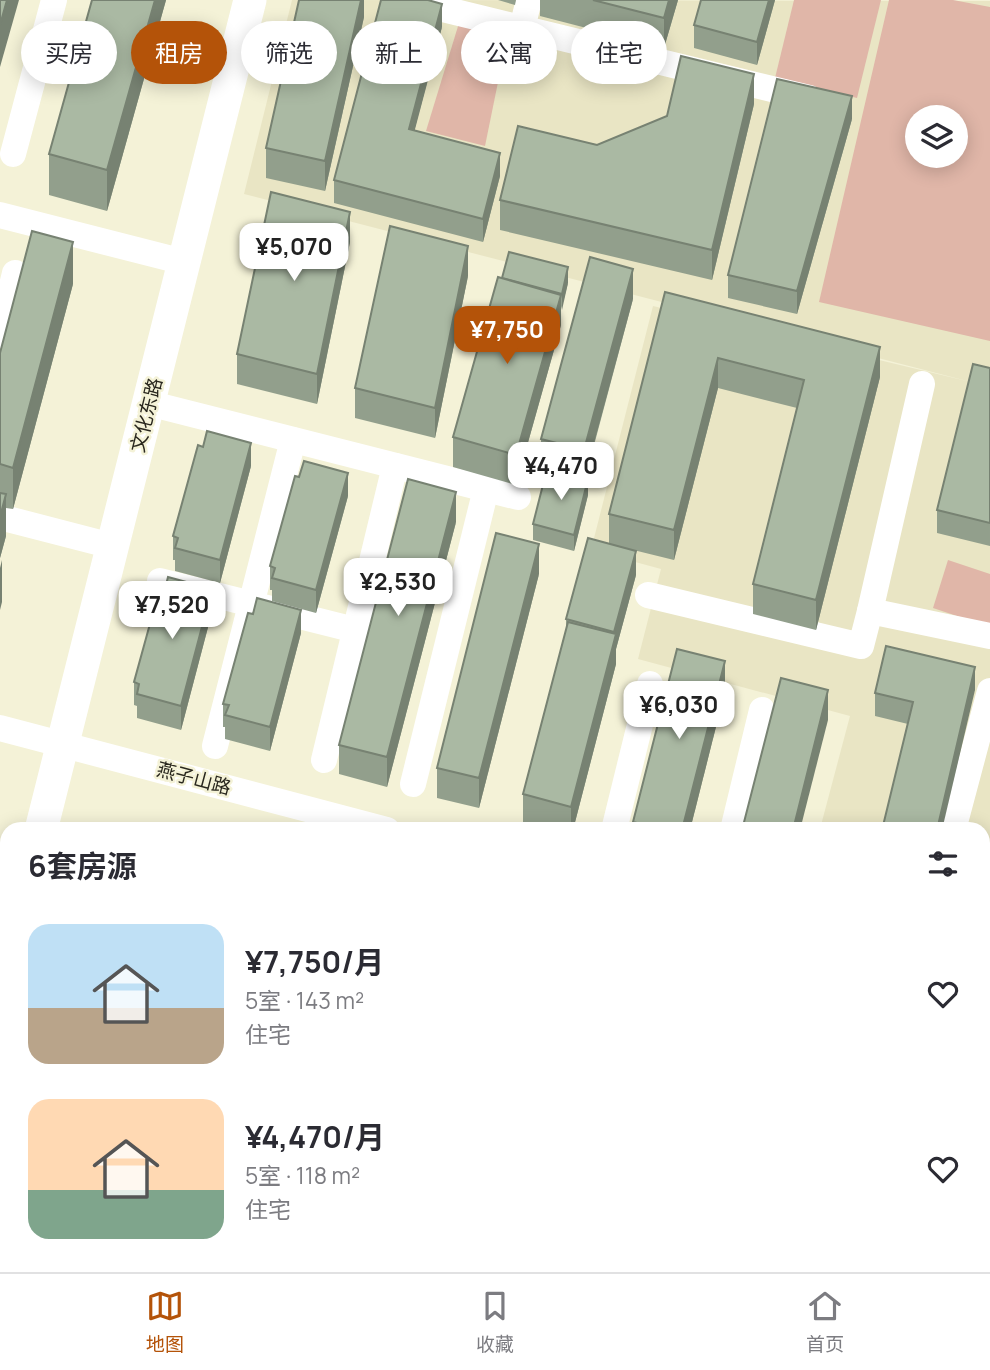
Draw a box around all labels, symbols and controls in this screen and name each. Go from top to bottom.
chip: 买房 [21,21,117,84]
chip: 租房 [131,21,227,84]
chip: 筛选 [241,21,337,84]
chip: 新上 [351,21,447,84]
chip: 公寓 [461,21,557,84]
chip: 住宅 [571,21,667,84]
map controls [905,105,968,168]
button: layers [905,105,968,168]
pin: ¥5,070 [237,224,351,283]
text: ¥5,070 [255,230,333,262]
pin: ¥7,750 [450,306,564,366]
text: ¥7,750 [470,313,544,345]
street label: 文化东路 [124,375,168,455]
pin: ¥4,470 [504,442,618,502]
text: ¥4,470 [524,449,598,481]
pin: ¥2,530 [341,558,455,618]
text: ¥2,530 [360,565,436,597]
pin: ¥7,520 [115,582,229,641]
text: ¥7,520 [135,588,209,620]
pin: ¥6,030 [622,682,736,741]
text: ¥6,030 [640,688,718,720]
street label: 燕子山路 [154,756,234,800]
text: 6套房源 [28,845,137,886]
icon: filters [924,845,962,883]
text: ¥7,750/月 [245,941,384,982]
icon: home [84,952,168,1036]
icon: heart [924,975,962,1013]
text: 5室 · 143 m² [245,984,364,1016]
text: 住宅 [245,1018,291,1050]
text: ¥4,470/月 [245,1116,385,1157]
icon: home [84,1127,168,1211]
icon: heart [924,1150,962,1188]
text: 5室 · 118 m² [245,1159,360,1191]
text: 住宅 [245,1193,291,1225]
tab: 地图 [146,1287,184,1357]
tab: 收藏 [476,1287,514,1357]
tab: 首页 [806,1287,844,1357]

